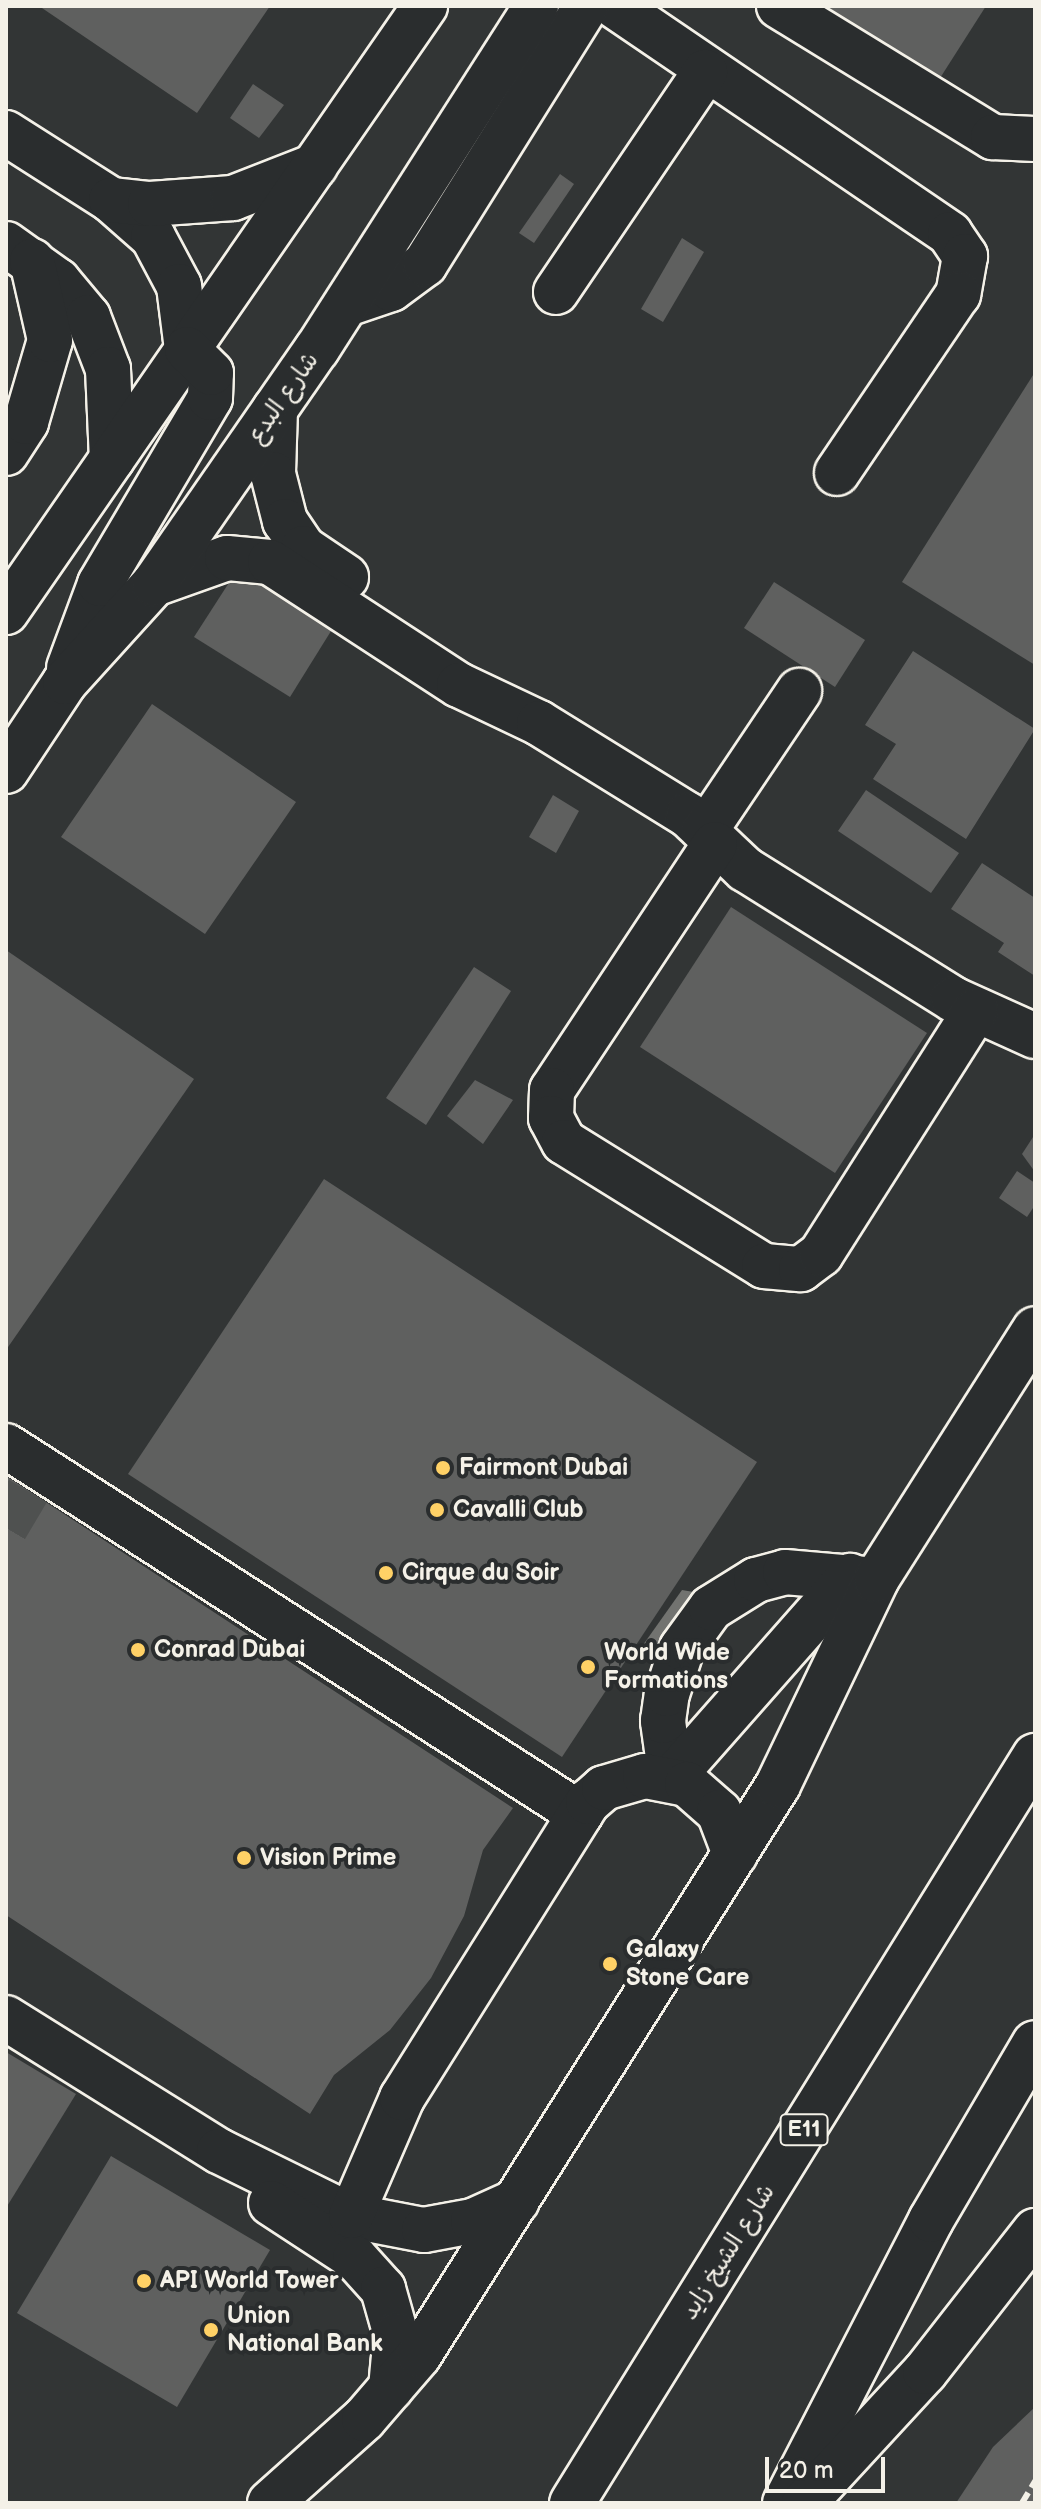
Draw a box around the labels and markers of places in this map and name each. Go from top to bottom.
place label: Fairmont Dubai [459,1454,628,1482]
marker: Fairmont Dubai [434,1459,452,1477]
place label: Cavalli Club [453,1496,584,1524]
marker: Cavalli Club [428,1501,446,1519]
place label: Cirque du Soir [402,1559,559,1587]
marker: Cirque du Soir [377,1564,395,1582]
place label: Conrad Dubai [154,1636,305,1664]
place label: World Wide Formations [604,1639,730,1695]
marker: Conrad Dubai [129,1641,147,1659]
marker: World Wide Formations [579,1658,597,1676]
place label: Vision Prime [260,1844,396,1872]
marker: Vision Prime [235,1849,253,1867]
place label: Galaxy Stone Care [626,1936,749,1992]
marker: Galaxy Stone Care [601,1955,619,1973]
place label: API World Tower [160,2267,339,2295]
marker: API World Tower [135,2272,153,2290]
place label: Union National Bank [227,2302,383,2358]
marker: Union National Bank [202,2321,220,2339]

